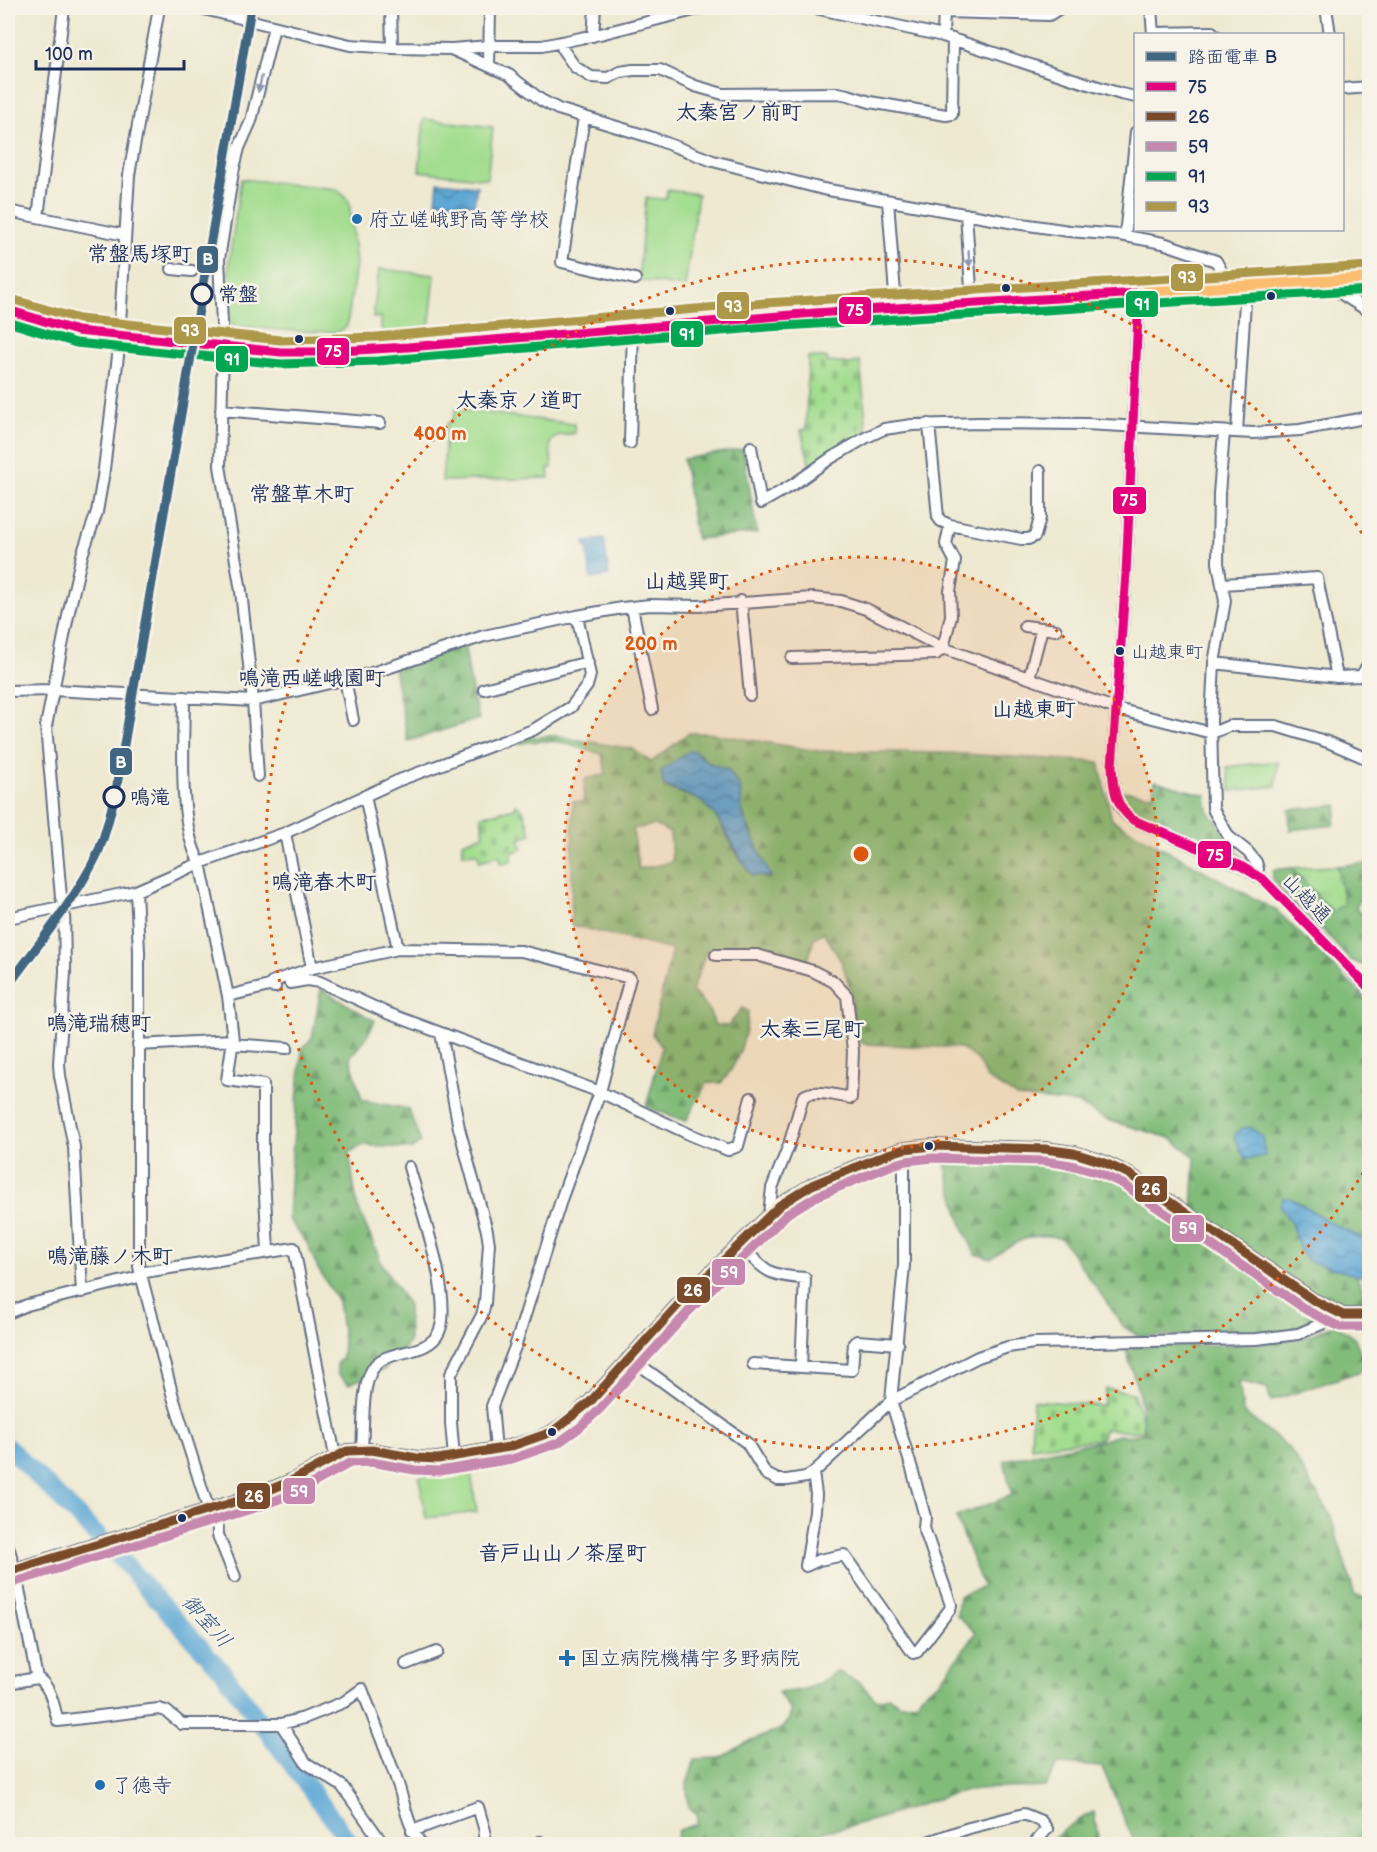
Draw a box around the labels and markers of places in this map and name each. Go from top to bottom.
place label: 府立嵯峨野高等学校 [369,208,549,232]
marker: 府立嵯峨野高等学校 [350,212,364,226]
unlabelled marker [1000,282,1012,294]
marker: 常盤 [191,283,213,305]
place label: 常盤 [218,283,258,307]
unlabelled marker [1265,290,1277,302]
unlabelled marker [664,305,676,317]
unlabelled marker [293,333,305,345]
place label: 山越東町 [1131,642,1203,663]
marker: 山越東町 [1114,645,1126,657]
marker: 鳴滝 [103,786,125,808]
place label: 鳴滝 [130,786,170,810]
centre of rings [851,844,871,864]
unlabelled marker [923,1140,935,1152]
unlabelled marker [546,1426,558,1438]
unlabelled marker [176,1512,188,1524]
place label: 国立病院機構宇多野病院 [580,1647,800,1671]
marker: 国立病院機構宇多野病院 [558,1649,576,1667]
place label: 了徳寺 [112,1774,172,1798]
marker: 了徳寺 [93,1778,107,1792]

